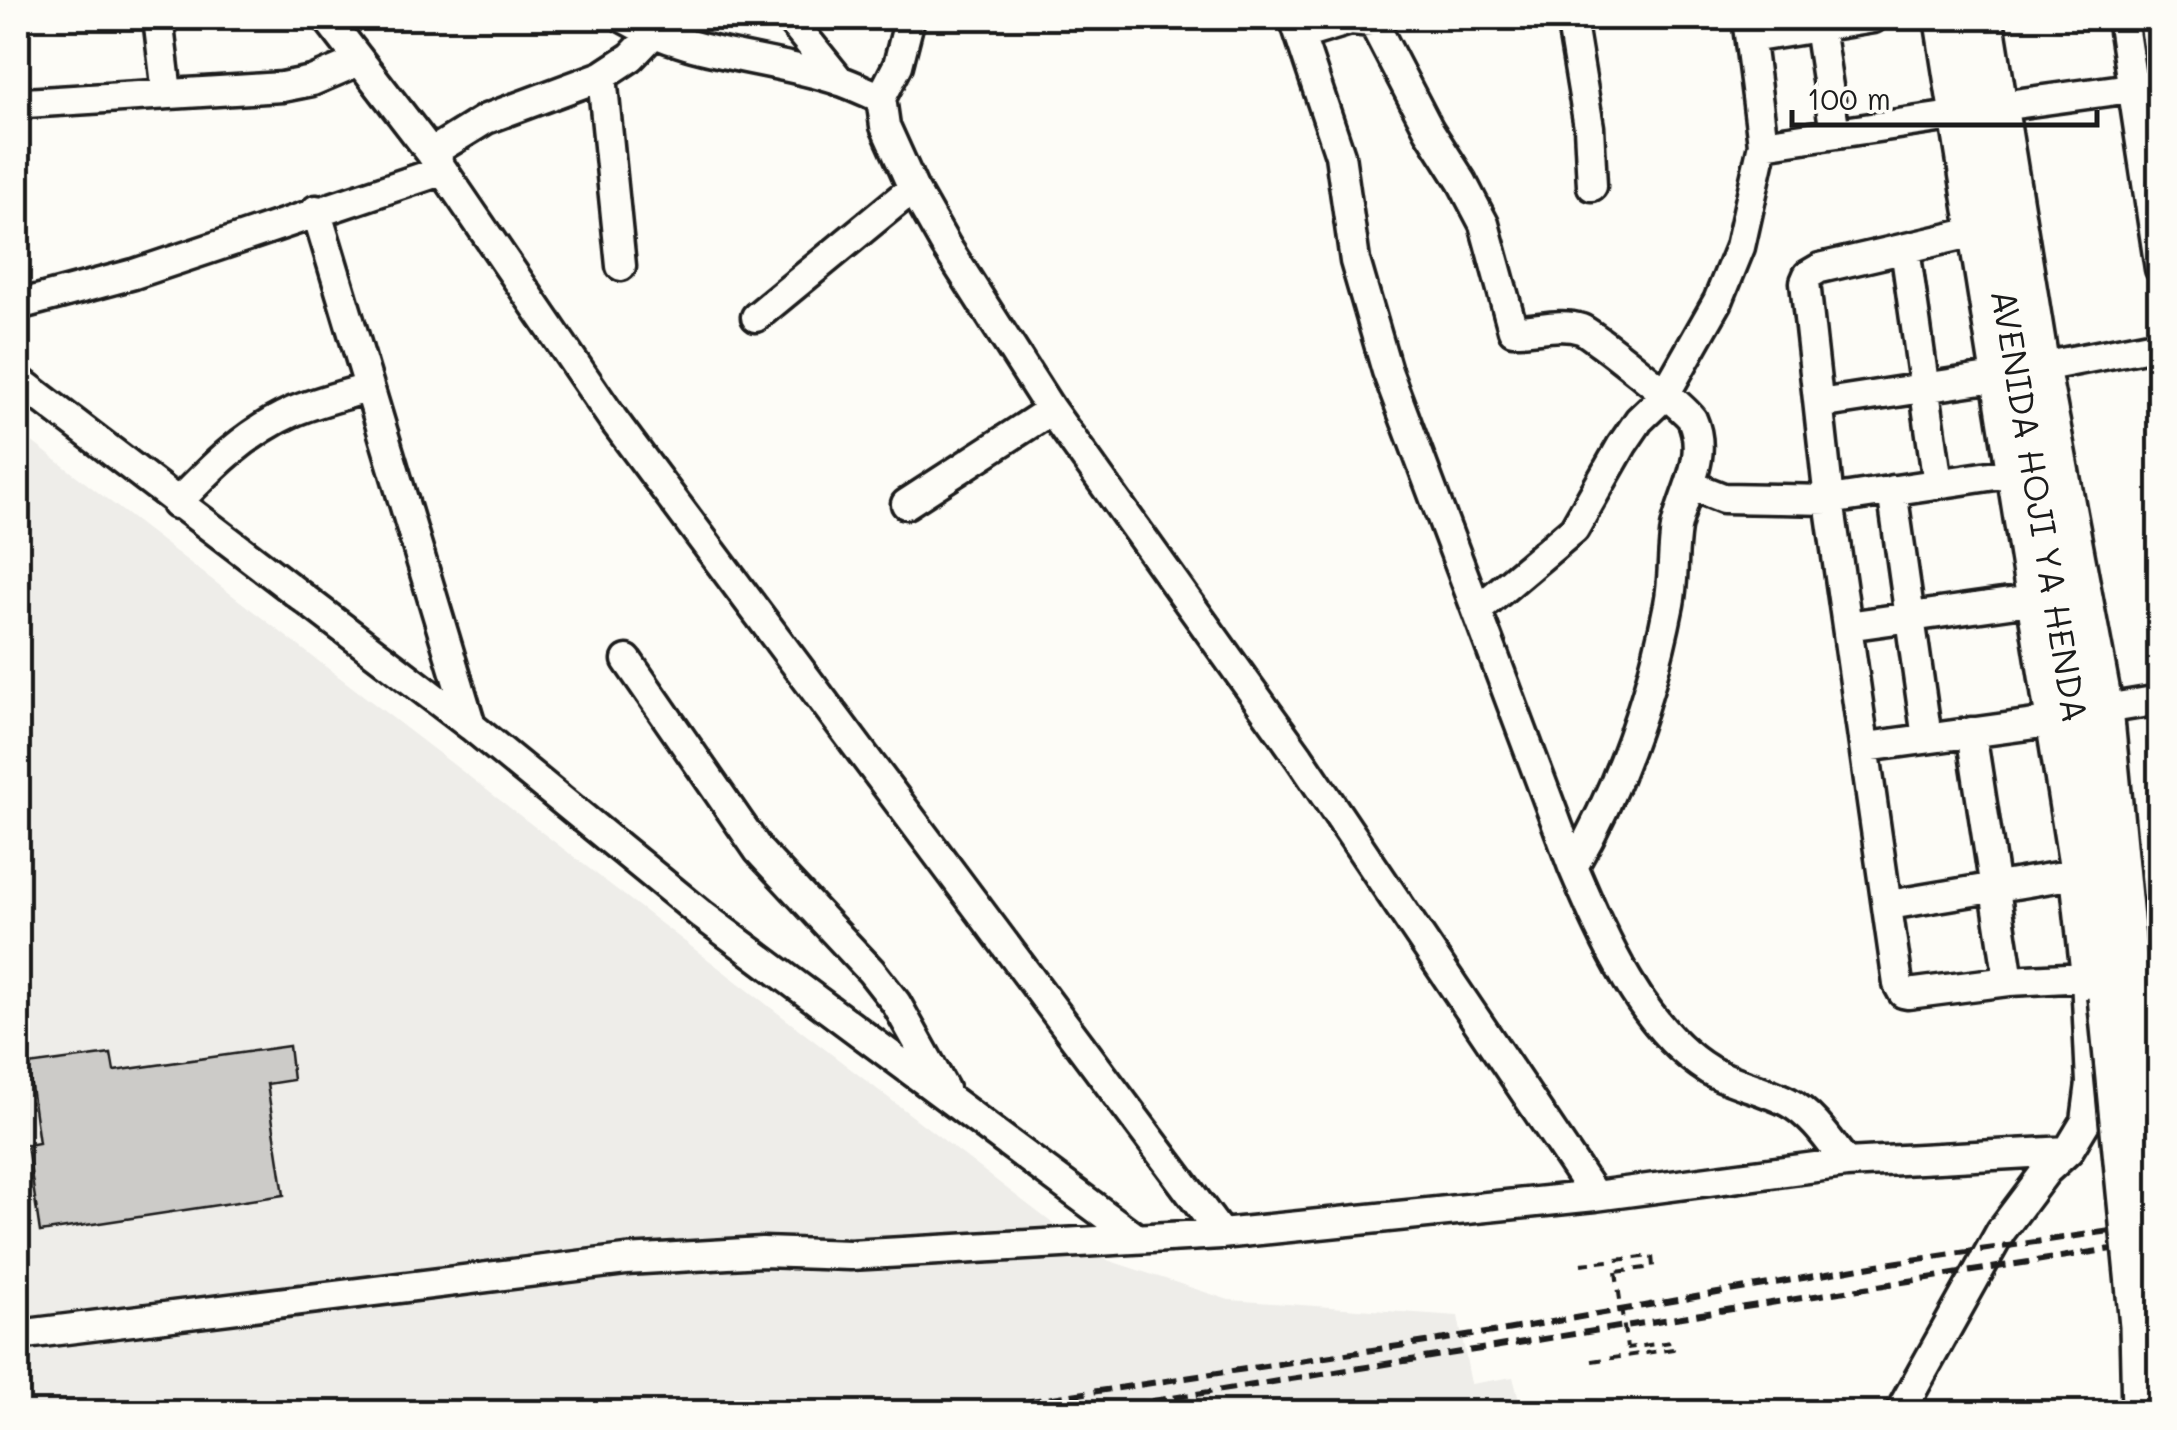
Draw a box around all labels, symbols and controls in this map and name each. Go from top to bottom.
scale bar [1792,65,2097,127]
text: 100 m [1807,78,1891,118]
street label: AVENIDA HOJI YA HENDA [1982,286,2100,726]

